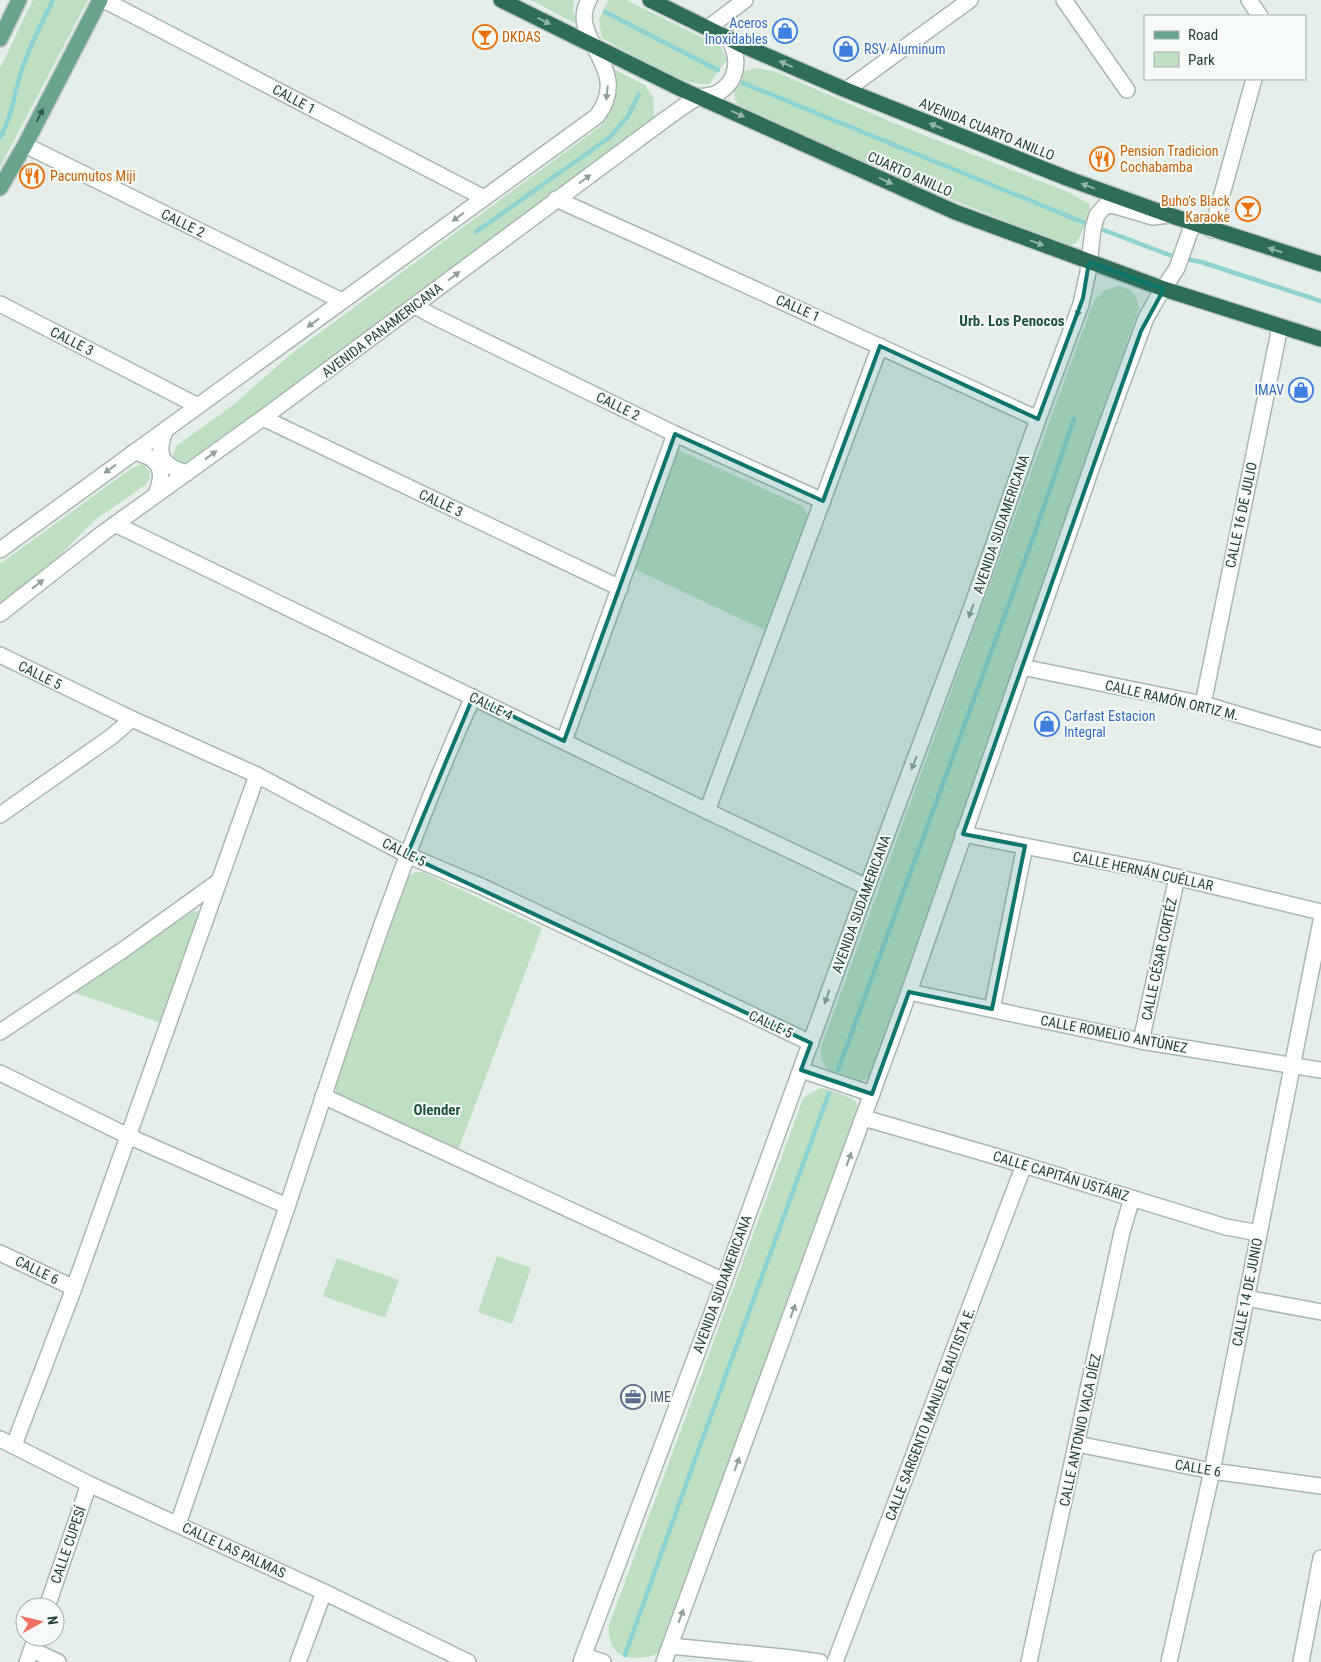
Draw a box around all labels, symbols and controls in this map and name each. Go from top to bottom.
place label: Aceros Inoxidables [705,15,768,47]
legend [1144,15,1306,80]
one-way arrow [537,18,551,26]
shop icon: Aceros Inoxidables [772,18,798,44]
bar icon: DKDAS [472,24,498,50]
text: Road [1188,26,1218,44]
place label: DKDAS [502,29,541,45]
shop icon: RSV Aluminum [833,36,859,62]
place label: RSV Aluminum [864,41,946,57]
text: Park [1188,51,1215,69]
one-way arrow [779,60,793,68]
street label: CALLE 1 [270,81,318,117]
one-way arrow [603,85,611,101]
street label: AVENIDA CUARTO ANILLO [917,95,1057,163]
one-way arrow [36,107,44,122]
one-way arrow [731,111,745,119]
one-way arrow [929,122,944,129]
place label: Pension Tradicion Cochabamba [1120,143,1218,175]
restaurant icon: Pension Tradicion Cochabamba [1089,146,1115,172]
street label: CUARTO ANILLO [865,148,955,200]
restaurant icon: Pacumutos Miji [19,163,45,189]
place label: Pacumutos Miji [50,168,136,184]
one-way arrow [578,174,591,184]
one-way arrow [879,178,893,186]
one-way arrow [1080,182,1095,189]
place label: Buho's Black Karaoke [1161,193,1231,225]
bar icon: Buho's Black Karaoke [1235,196,1261,222]
street label: CALLE 2 [159,206,207,240]
one-way arrow [452,211,465,222]
one-way arrow [1029,240,1044,247]
one-way arrow [1267,245,1282,253]
one-way arrow [447,271,461,281]
street label: AVENIDA PANAMERICANA [319,279,445,381]
street label: CALLE 1 [774,291,822,325]
one-way arrow [1075,302,1082,317]
district label: Urb. Los Penocos [959,312,1065,330]
one-way arrow [307,317,320,328]
street label: CALLE 3 [48,323,96,359]
shop icon: IMAV [1288,377,1314,403]
place label: IMAV [1254,382,1284,398]
street label: CALLE 2 [594,389,642,423]
one-way arrow [204,450,217,461]
street label: AVENIDA SUDAMERICANA [970,452,1032,596]
street label: CALLE 16 DE JULIO [1222,461,1260,569]
one-way arrow [104,464,117,475]
street label: CALLE 3 [417,486,465,520]
one-way arrow [31,578,44,589]
one-way arrow [967,603,974,618]
street label: CALLE 5 [16,658,64,692]
street label: CALLE RAMÓN ORTIZ M. [1104,676,1241,723]
street label: CALLE 4 [467,689,515,723]
place label: Carfast Estacion Integral [1064,708,1156,740]
shop icon: Carfast Estacion Integral [1034,711,1060,737]
one-way arrow [910,756,918,771]
street label: AVENIDA SUDAMERICANA [829,833,893,975]
street label: CALLE 5 [380,835,428,869]
street label: CALLE HERNÁN CUÉLLAR [1071,847,1215,894]
street label: CALLE CÉSAR CORTÉZ [1137,896,1180,1022]
one-way arrow [823,990,830,1005]
street label: CALLE 5 [747,1007,795,1041]
street label: CALLE ROMELIO ANTÚNEZ [1039,1011,1189,1056]
district label: Olender [414,1101,461,1119]
street label: CALLE CAPITÁN USTÁRIZ [991,1147,1131,1204]
one-way arrow [846,1151,853,1166]
street label: AVENIDA SUDAMERICANA [690,1213,754,1355]
street label: CALLE 14 DE JUNIO [1229,1237,1265,1347]
street label: CALLE 6 [13,1253,61,1287]
one-way arrow [789,1303,797,1318]
street label: CALLE SARGENTO MANUEL BAUTISTA E. [882,1305,978,1523]
street label: CALLE ANTONIO VACA DÍEZ [1055,1352,1104,1508]
office icon: IME [620,1384,646,1410]
place label: IME [650,1389,671,1405]
one-way arrow [733,1456,741,1471]
street label: CALLE 6 [1174,1456,1222,1480]
street label: CALLE CUPESÍ [46,1503,89,1586]
street label: CALLE LAS PALMAS [180,1519,288,1581]
north arrow [15,1597,65,1647]
one-way arrow [678,1609,685,1624]
text: N [44,1615,61,1626]

